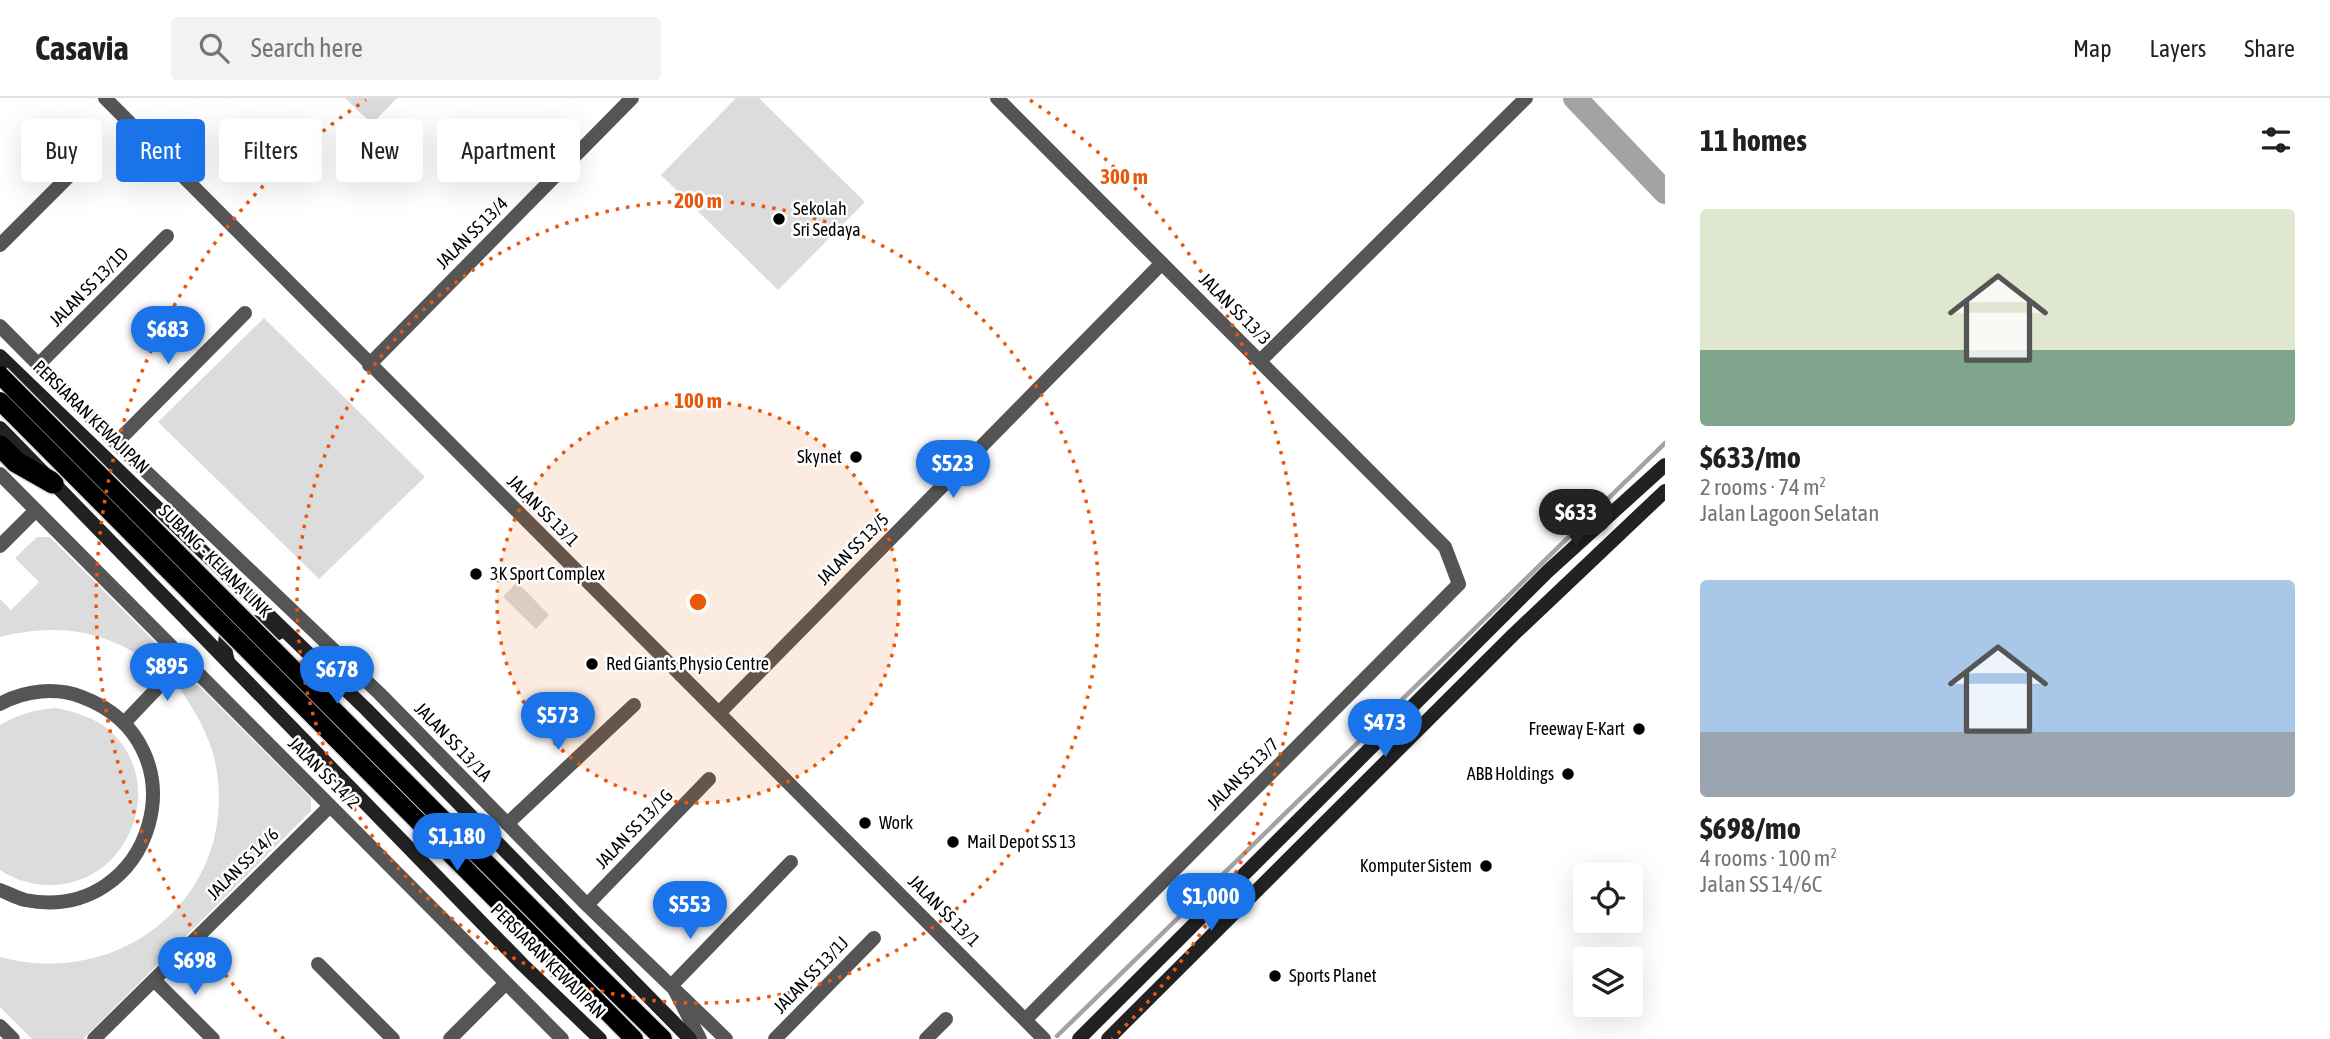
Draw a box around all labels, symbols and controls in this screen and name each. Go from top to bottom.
search box [171,17,661,80]
text: Casavia [35,29,129,67]
icon: search [195,29,233,67]
text: Search here [251,33,363,63]
text: Map [2073,35,2112,62]
text: Layers [2150,35,2206,62]
text: Share [2244,35,2295,62]
chip: Buy [21,119,102,182]
chip: Rent [116,119,205,182]
chip: Filters [219,119,322,182]
chip: New [336,119,423,182]
chip: Apartment [437,119,580,182]
icon: filters [2257,121,2295,159]
text: 11 homes [1700,123,1807,157]
text: 300 m [1100,164,1148,188]
text: 200 m [674,188,722,212]
street label: JALAN SS 13/4 [432,193,512,273]
place label: Sekolah Sri Sedaya [793,198,861,240]
marker: Sekolah Sri Sedaya [771,211,787,227]
street label: JALAN SS 13/1D [45,243,132,330]
icon: home [1935,255,2061,381]
street label: JALAN SS 13/3 [1195,269,1275,349]
pin: $683 [127,306,209,366]
text: $683 [147,316,189,342]
street label: PERSIARAN KEWAJIPAN [29,356,154,477]
text: 100 m [674,388,722,412]
pin: $523 [912,440,994,500]
text: $633/mo [1700,440,1801,474]
place label: Skynet [797,446,842,467]
marker: Skynet [848,449,864,465]
text: $523 [932,450,974,476]
street label: JALAN SS 13/1 [503,471,583,551]
text: 2 rooms · 74 m² [1700,474,1826,500]
pin: $633 [1535,490,1617,549]
text: $633 [1555,499,1597,525]
street label: SUBANG - KELANA LINK [155,500,276,621]
text: Jalan Lagoon Selatan [1700,500,1879,526]
street label: JALAN SS 13/5 [813,509,893,589]
place label: 3K Sport Complex [490,563,605,584]
marker: 3K Sport Complex [468,566,484,582]
centre of rings [686,590,710,614]
icon: home [1935,626,2061,752]
pin: $895 [126,644,208,703]
pin: $678 [296,646,378,706]
text: $895 [146,653,188,679]
place label: Red Giants Physio Centre [606,653,769,674]
text: $678 [316,656,358,682]
marker: Red Giants Physio Centre [584,656,600,672]
pin: $573 [517,692,599,752]
street label: JALAN SS 13/1A [411,698,496,786]
pin: $473 [1344,700,1426,759]
text: $573 [537,702,579,728]
text: $473 [1364,709,1406,735]
place label: Freeway E-Kart [1529,718,1625,739]
marker: Freeway E-Kart [1631,721,1647,737]
street label: JALAN SS 14/2 [284,733,364,813]
street label: JALAN SS 13/7 [1203,734,1283,814]
place label: ABB Holdings [1467,763,1554,784]
marker: ABB Holdings [1560,766,1576,782]
street label: JALAN SS 13/1G [591,785,677,873]
text: $698/mo [1700,811,1801,845]
place label: Work [879,812,913,833]
pin: $1,180 [400,814,514,873]
marker: Work [857,815,873,831]
text: $1,180 [429,823,486,849]
street label: JALAN SS 14/6 [203,824,283,904]
place label: Mail Depot SS 13 [967,831,1076,852]
marker: Mail Depot SS 13 [945,834,961,850]
text: 4 rooms · 100 m² [1700,845,1837,871]
place label: Komputer Sistem [1360,855,1472,876]
marker: Komputer Sistem [1478,858,1494,874]
map controls [1573,863,1643,1017]
button: locate [1573,863,1643,933]
street label: JALAN SS 13/1 [904,871,984,951]
text: Jalan SS 14/6C [1700,871,1822,897]
pin: $1,000 [1154,874,1268,933]
pin: $553 [649,882,731,941]
text: $1,000 [1183,883,1240,909]
text: $553 [669,891,711,917]
street label: PERSIARAN KEWAJIPAN [487,899,610,1022]
street label: JALAN SS 13/1J [769,932,852,1017]
pin: $698 [154,937,236,997]
text: $698 [174,947,216,973]
button: layers [1573,947,1643,1017]
place label: Sports Planet [1289,965,1377,986]
marker: Sports Planet [1267,968,1283,984]

